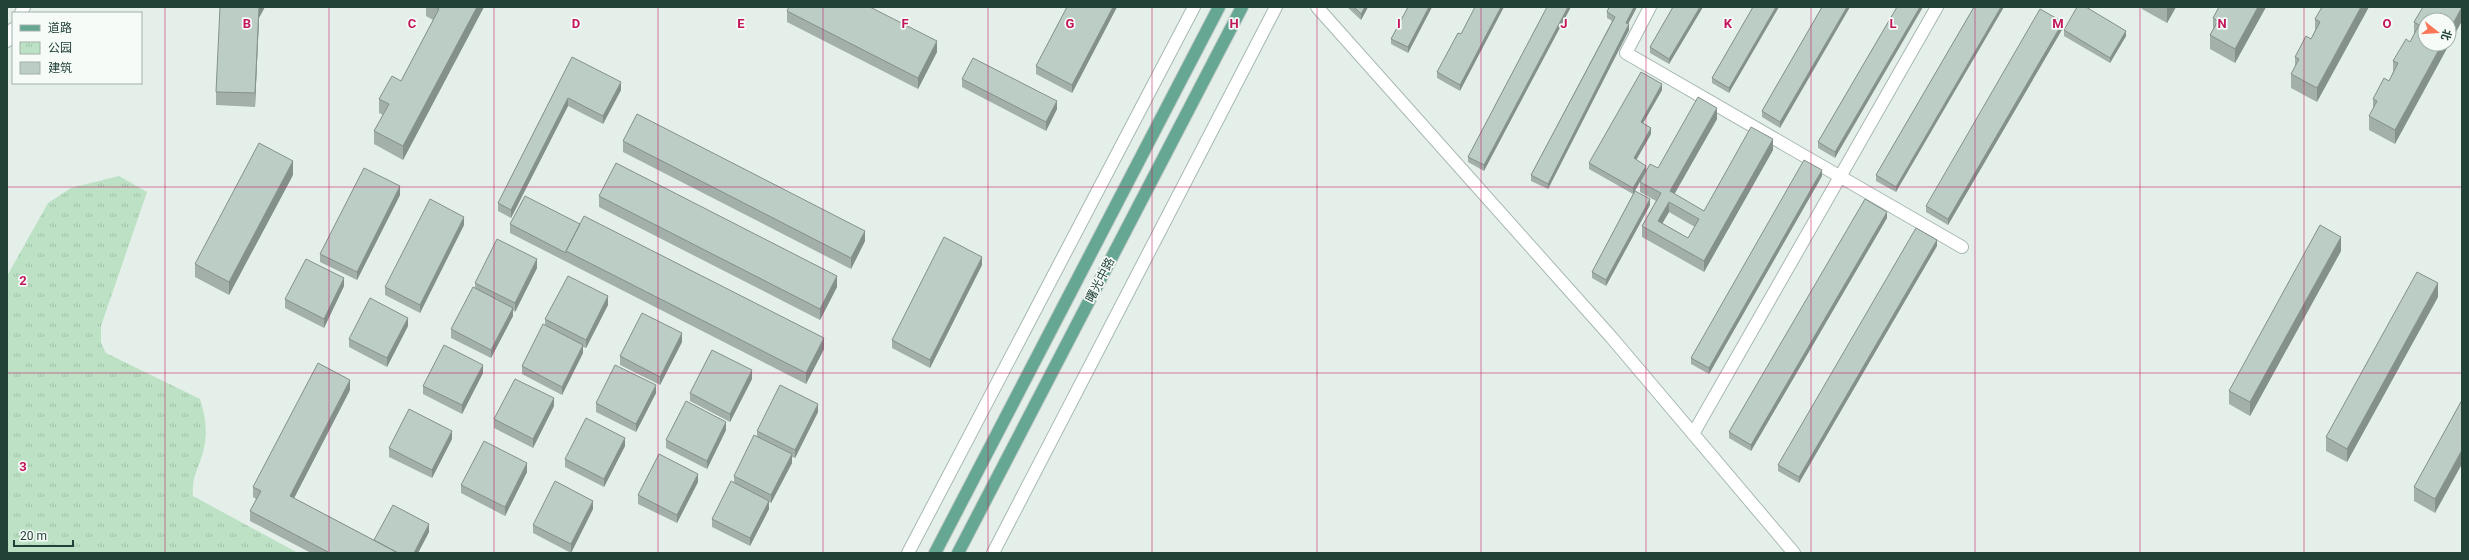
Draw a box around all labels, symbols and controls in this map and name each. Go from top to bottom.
legend [12,12,142,84]
north arrow [2417,12,2457,52]
text: B [243,16,251,31]
text: C [408,16,417,31]
text: D [572,16,580,31]
text: E [737,16,745,31]
text: F [901,16,909,31]
text: G [1066,16,1075,31]
text: H [1229,16,1239,31]
text: I [1397,16,1401,31]
text: J [1560,16,1568,31]
text: K [1724,16,1733,31]
text: L [1889,16,1897,31]
text: M [2052,16,2064,31]
text: N [2217,16,2227,31]
text: O [2383,16,2392,31]
text: 道路 [48,21,72,35]
text: 北 [2438,28,2454,42]
text: 公园 [48,41,72,55]
text: 建筑 [48,61,72,75]
street label: 曙光中路 [1083,255,1117,305]
text: 2 [19,273,27,288]
text: 3 [19,459,27,474]
scale bar [14,522,73,548]
text: 20 m [20,529,47,543]

